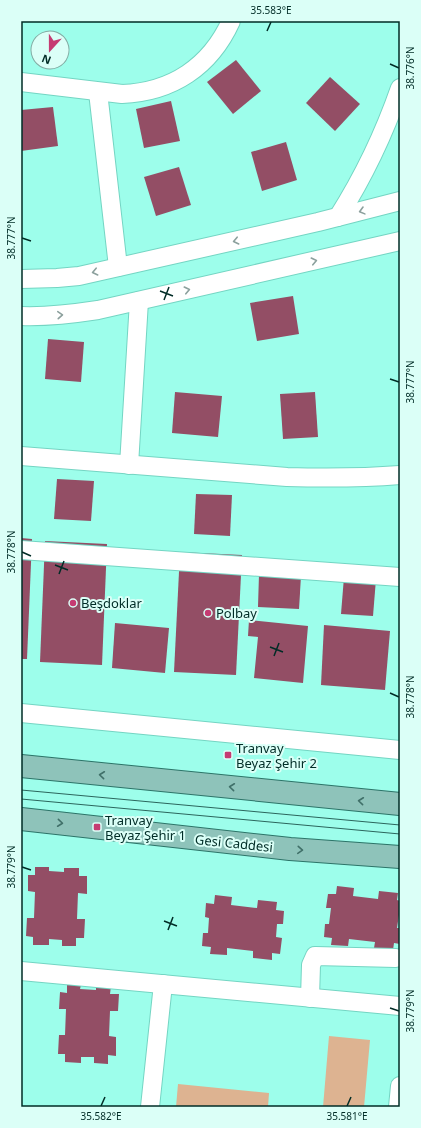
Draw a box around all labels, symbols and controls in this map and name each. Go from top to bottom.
text: 35.583°E [250,3,292,17]
north arrow [30,30,70,70]
text: 38.776°N [403,46,417,90]
text: N [39,51,53,68]
one-way arrow [359,206,366,214]
text: 38.777°N [4,216,18,260]
one-way arrow [233,236,239,244]
one-way arrow [311,257,317,265]
one-way arrow [92,267,99,276]
one-way arrow [184,286,191,295]
one-way arrow [57,311,63,319]
text: 38.777°N [403,360,417,404]
text: 38.778°N [4,530,18,574]
place label: Beşdoklar [81,594,142,612]
marker: Beşdoklar [68,598,78,608]
place label: Polbay [216,604,257,622]
marker: Polbay [203,608,213,618]
text: 38.778°N [403,675,417,719]
place label: Tranvay Beyaz Şehir 2 [236,739,317,772]
marker: Tranvay Beyaz Şehir 2 [223,750,233,760]
one-way arrow [99,770,105,779]
one-way arrow [229,783,235,792]
one-way arrow [358,796,364,805]
place label: Tranvay Beyaz Şehir 1 [105,811,186,844]
one-way arrow [57,818,63,827]
marker: Tranvay Beyaz Şehir 1 [92,822,102,832]
street label: Gesi Caddesi [194,830,274,856]
text: 38.779°N [4,845,18,889]
one-way arrow [297,845,303,854]
text: 38.779°N [403,989,417,1033]
text: 35.582°E [80,1109,122,1123]
text: 35.581°E [326,1109,368,1123]

